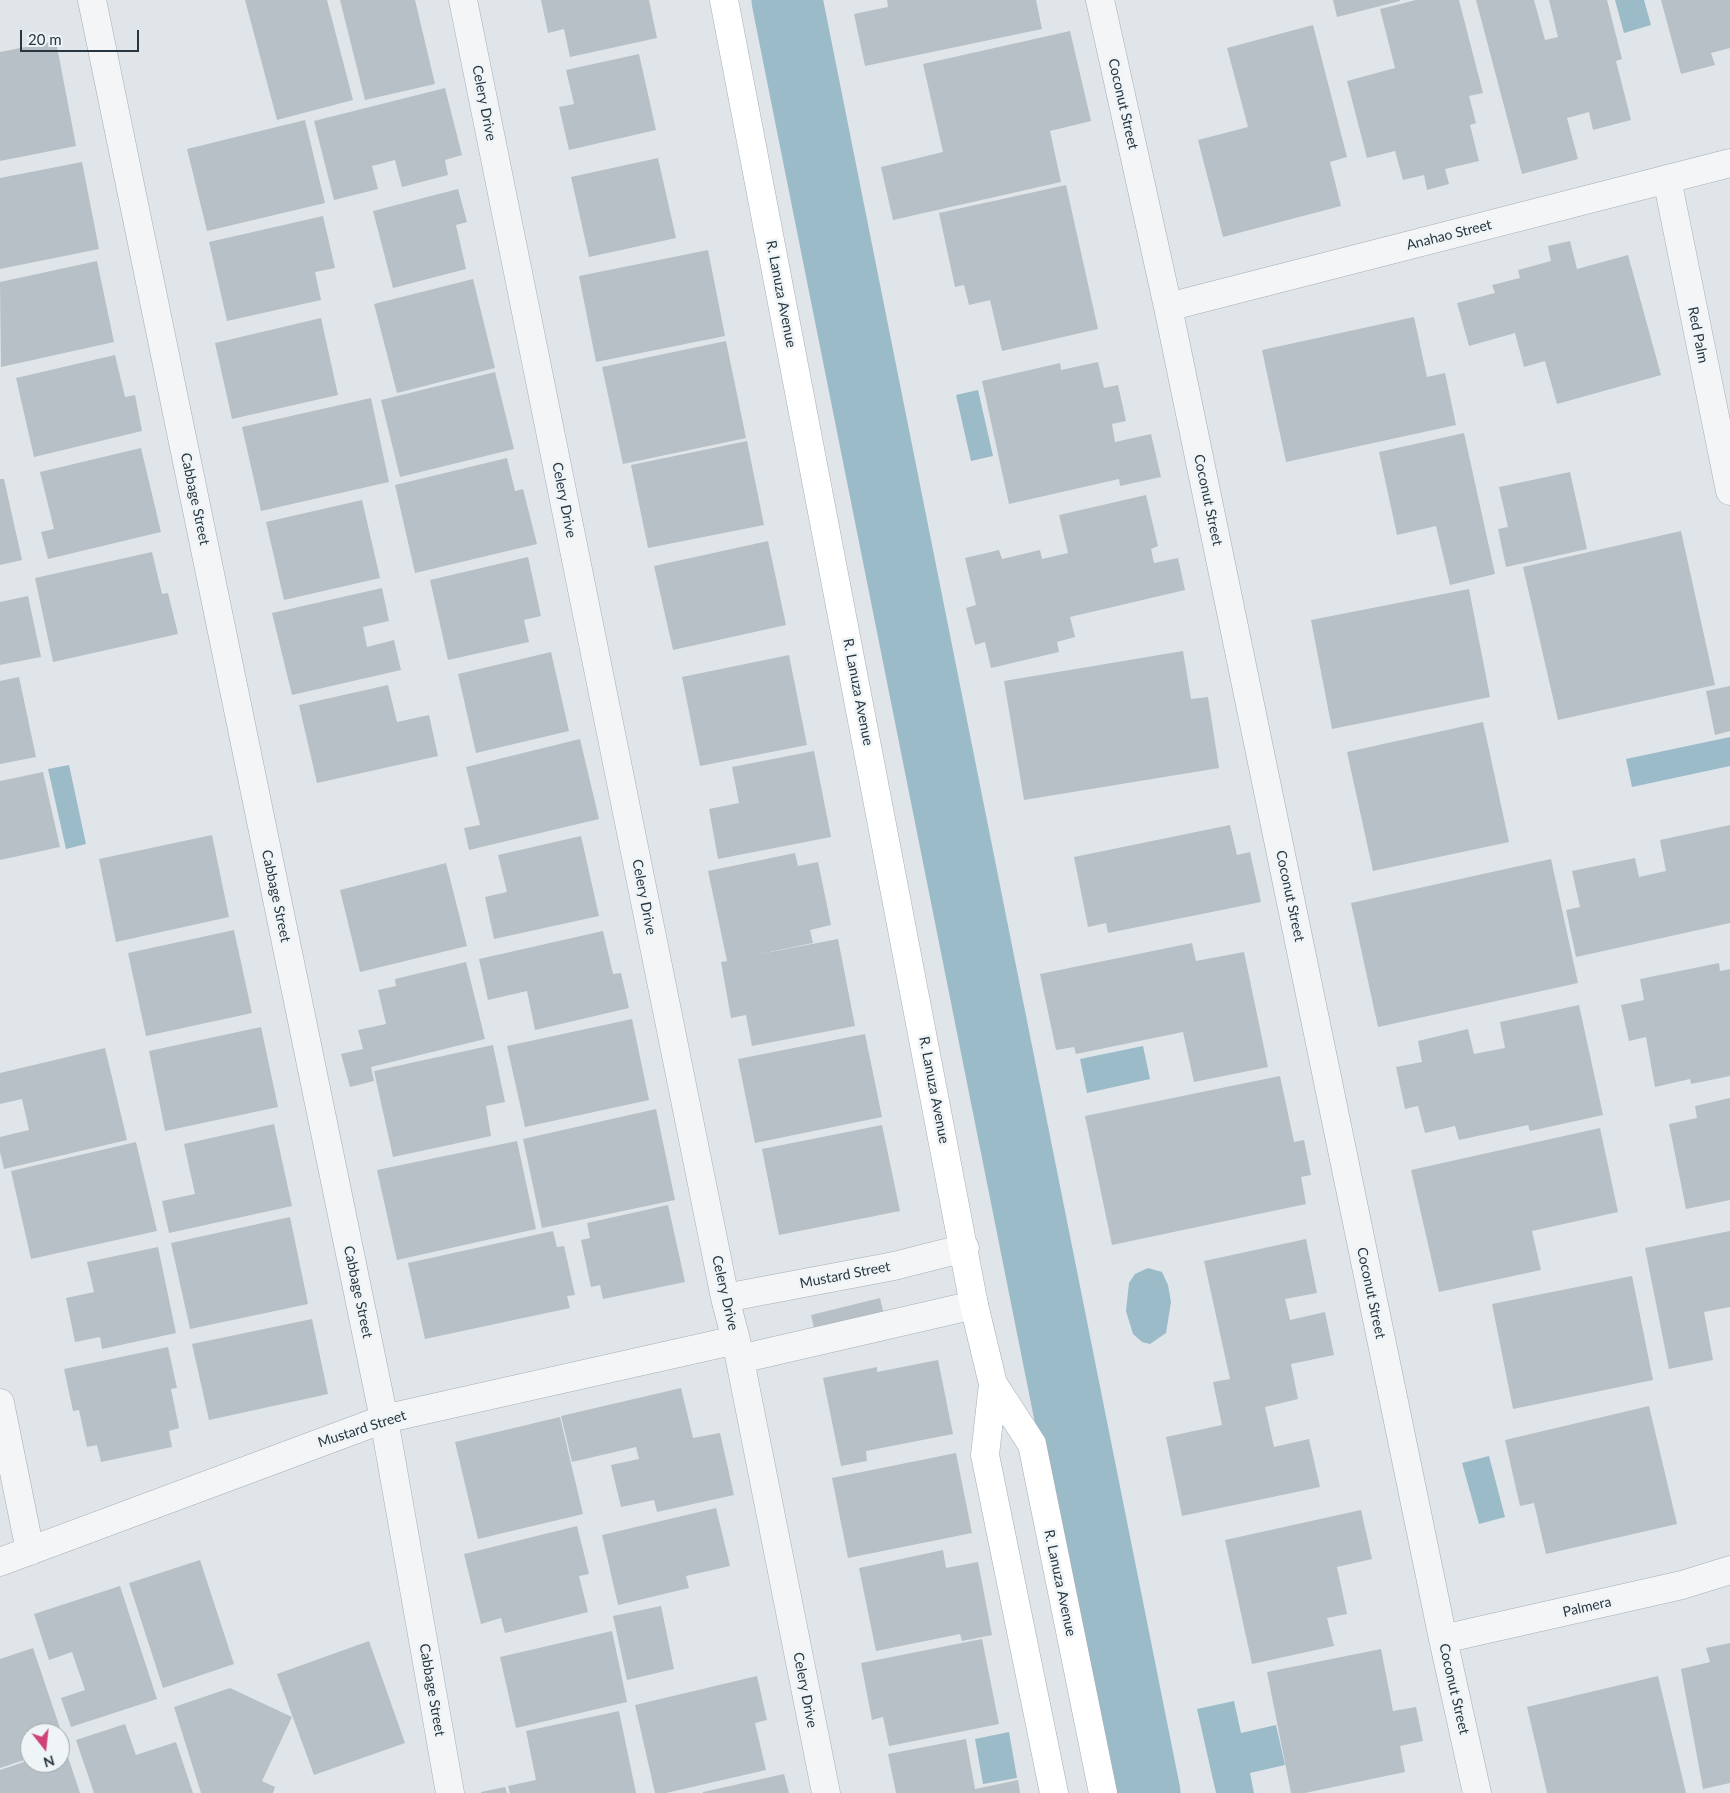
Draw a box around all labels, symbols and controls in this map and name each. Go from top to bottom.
scale bar [22,20,141,52]
text: 20 m [28,30,62,48]
street label: Coconut Street [1104,57,1142,151]
street label: Celery Drive [468,64,500,142]
street label: Anahao Street [1405,216,1493,254]
street label: R. Lanuza Avenue [762,239,800,349]
street label: Red Palm [1684,305,1712,365]
street label: Cabbage Street [177,451,213,547]
street label: Coconut Street [1190,453,1226,547]
street label: Celery Drive [548,461,580,539]
street label: R. Lanuza Avenue [839,637,877,747]
street label: Cabbage Street [258,848,294,944]
street label: Coconut Street [1272,849,1308,943]
street label: Celery Drive [628,858,660,936]
street label: R. Lanuza Avenue [915,1035,953,1145]
street label: Cabbage Street [340,1244,376,1340]
street label: Coconut Street [1353,1246,1389,1340]
street label: Celery Drive [708,1254,742,1332]
street label: Mustard Street [798,1258,892,1292]
street label: Mustard Street [316,1407,408,1451]
street label: R. Lanuza Avenue [1040,1528,1080,1638]
street label: Palmera [1561,1593,1613,1621]
street label: Cabbage Street [416,1642,448,1738]
street label: Coconut Street [1435,1642,1473,1736]
street label: Celery Drive [789,1651,821,1729]
north arrow [20,1723,70,1773]
text: N [41,1752,57,1772]

